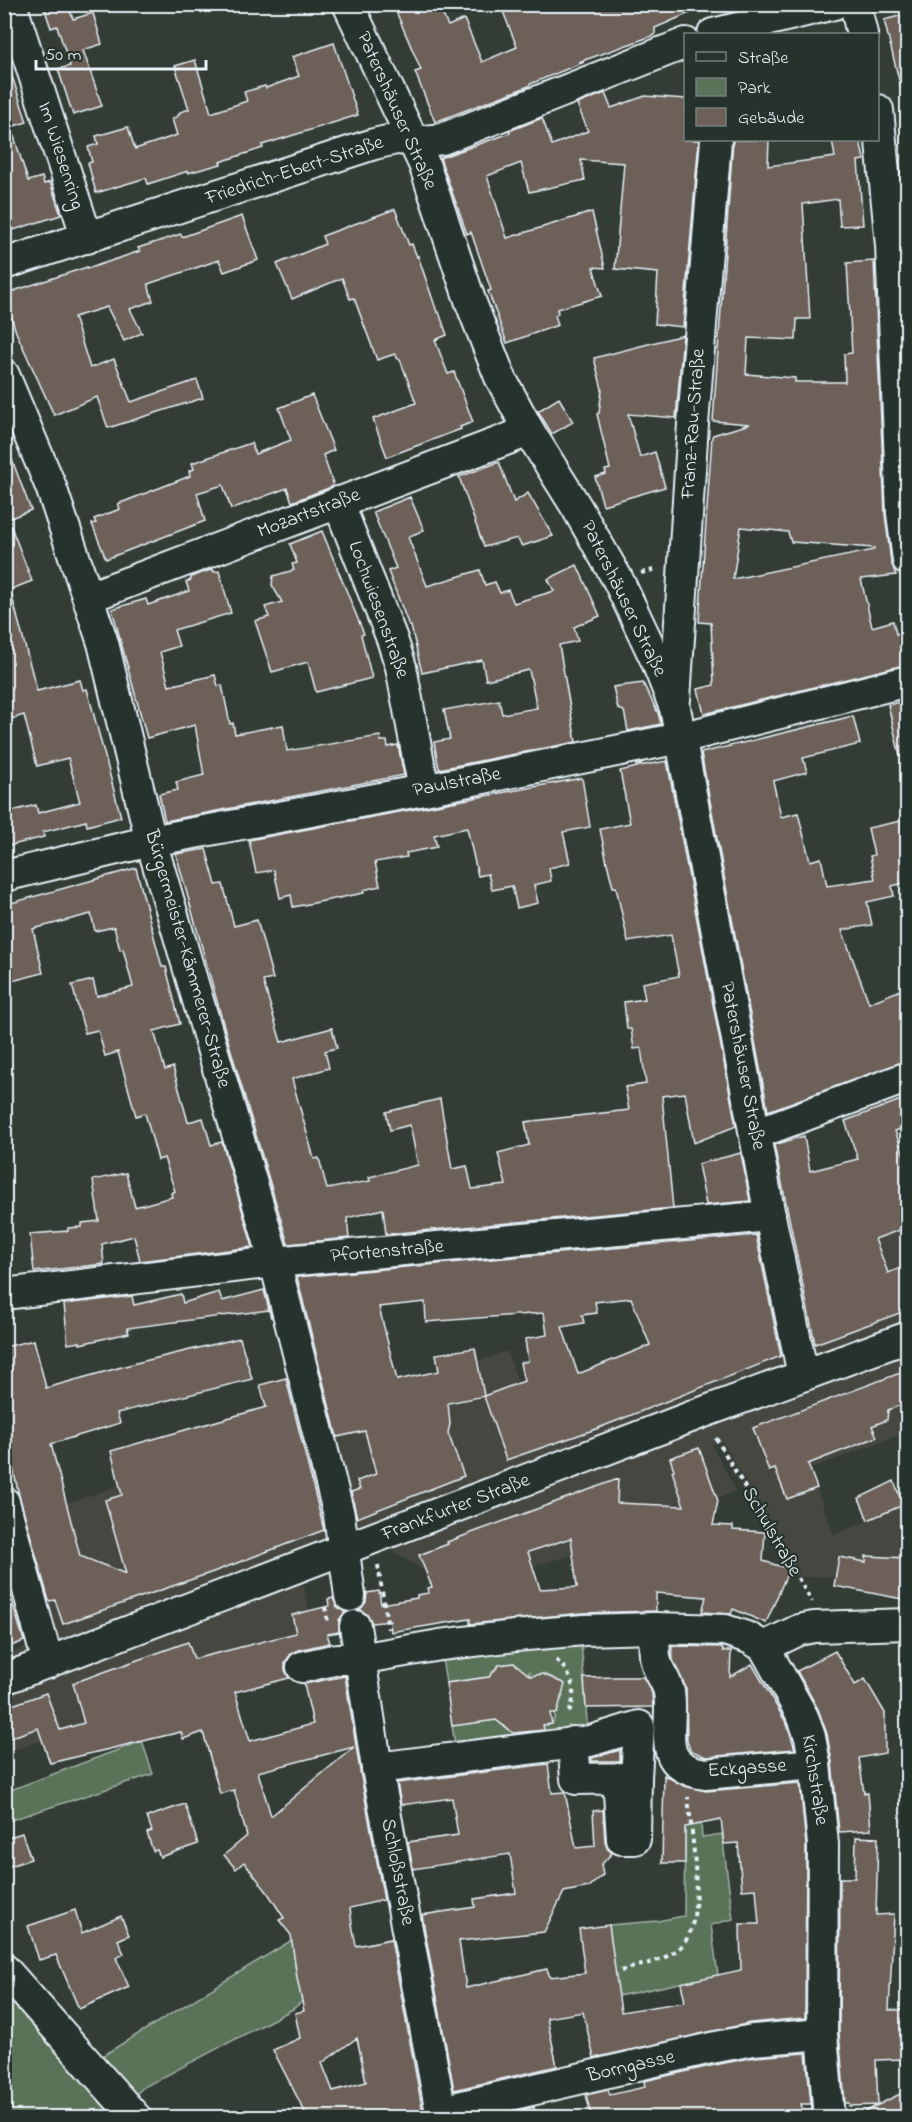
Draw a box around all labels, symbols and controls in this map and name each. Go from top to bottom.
street label: Patershäuser Straße [348,27,444,195]
scale bar [36,33,206,71]
legend [684,33,879,141]
text: 50 m [45,43,82,69]
text: Straße [738,46,789,72]
text: Park [738,76,771,102]
street label: Im Wiesenring [28,98,91,214]
text: Gebäude [738,106,805,132]
street label: Friedrich-Ebert-Straße [202,129,388,214]
street label: Franz-Rau-Straße [674,348,714,501]
street label: Mozartstraße [253,481,365,547]
street label: Patershäuser Straße [573,516,673,682]
street label: Lochwiesenstraße [340,537,416,683]
street label: Paulstraße [410,760,504,806]
street label: Bürgermeister-Kämmerer-Straße [135,825,238,1092]
street label: Patershäuser Straße [711,980,773,1153]
street label: Pfortenstraße [329,1233,445,1271]
street label: Frankfurter Straße [377,1466,534,1550]
street label: Schulstraße [734,1482,808,1582]
street label: Kirchstraße [793,1733,835,1827]
street label: Eckgasse [707,1752,787,1787]
street label: Schloßstraße [372,1816,422,1928]
street label: Borngasse [583,2043,678,2092]

